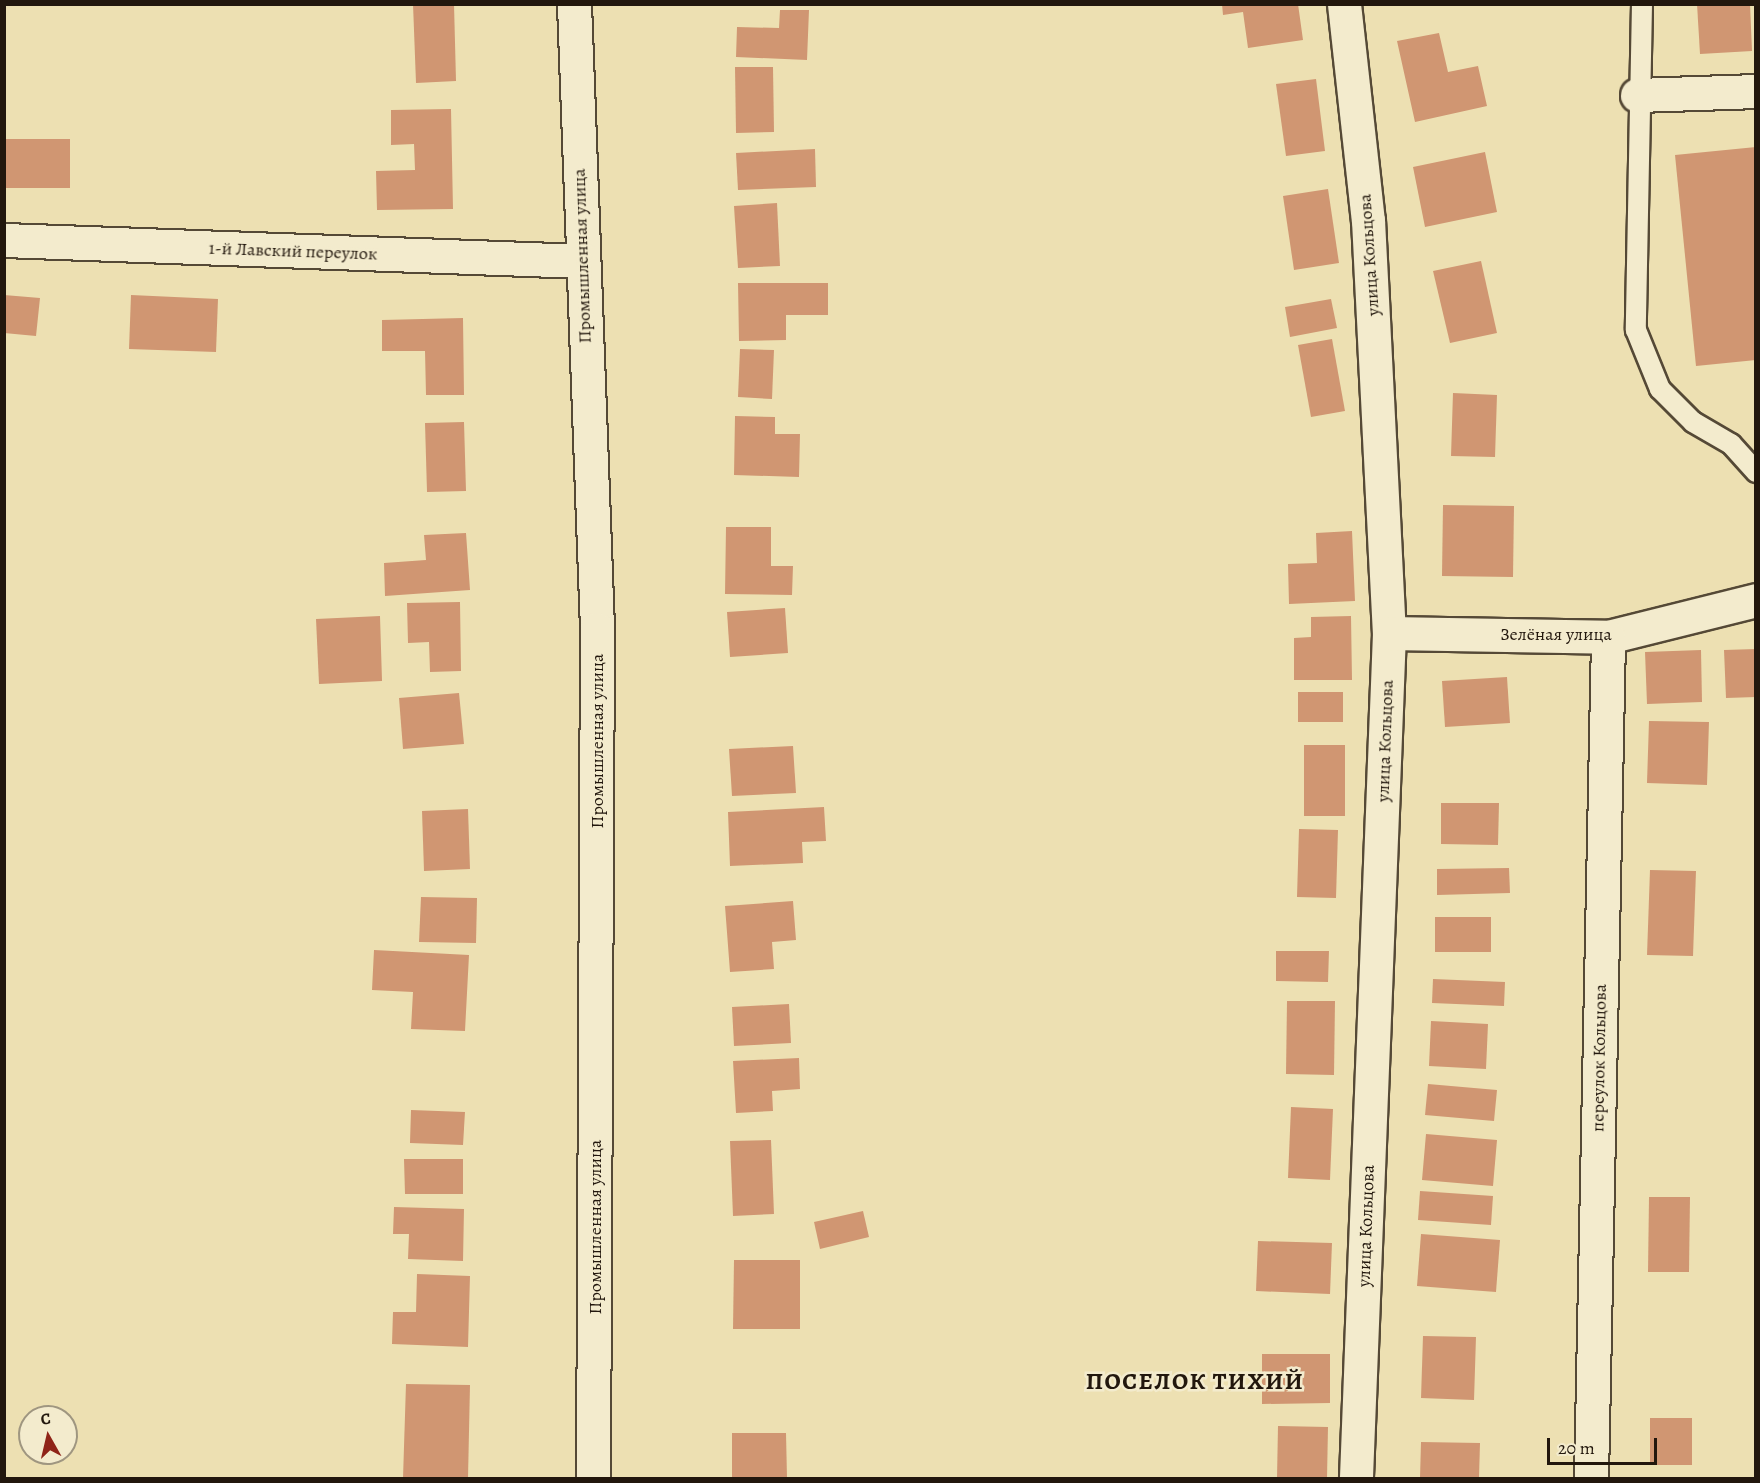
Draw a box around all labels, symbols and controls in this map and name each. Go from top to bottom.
street label: Промышленная улица [568,168,596,344]
street label: улица Кольцова [1354,193,1384,317]
street label: 1-й Лавский переулок [208,237,378,265]
street label: Зелёная улица [1500,623,1612,645]
street label: Промышленная улица [586,654,608,828]
street label: улица Кольцова [1372,679,1398,803]
street label: переулок Кольцова [1587,984,1611,1132]
street label: Промышленная улица [584,1140,606,1314]
street label: улица Кольцова [1353,1164,1379,1288]
district label: ПОСЕЛОК ТИХИЙ [1086,1368,1304,1396]
north arrow [18,1405,78,1465]
text: С [39,1408,52,1431]
scale bar [1550,1426,1660,1464]
text: 20 m [1558,1436,1595,1460]

